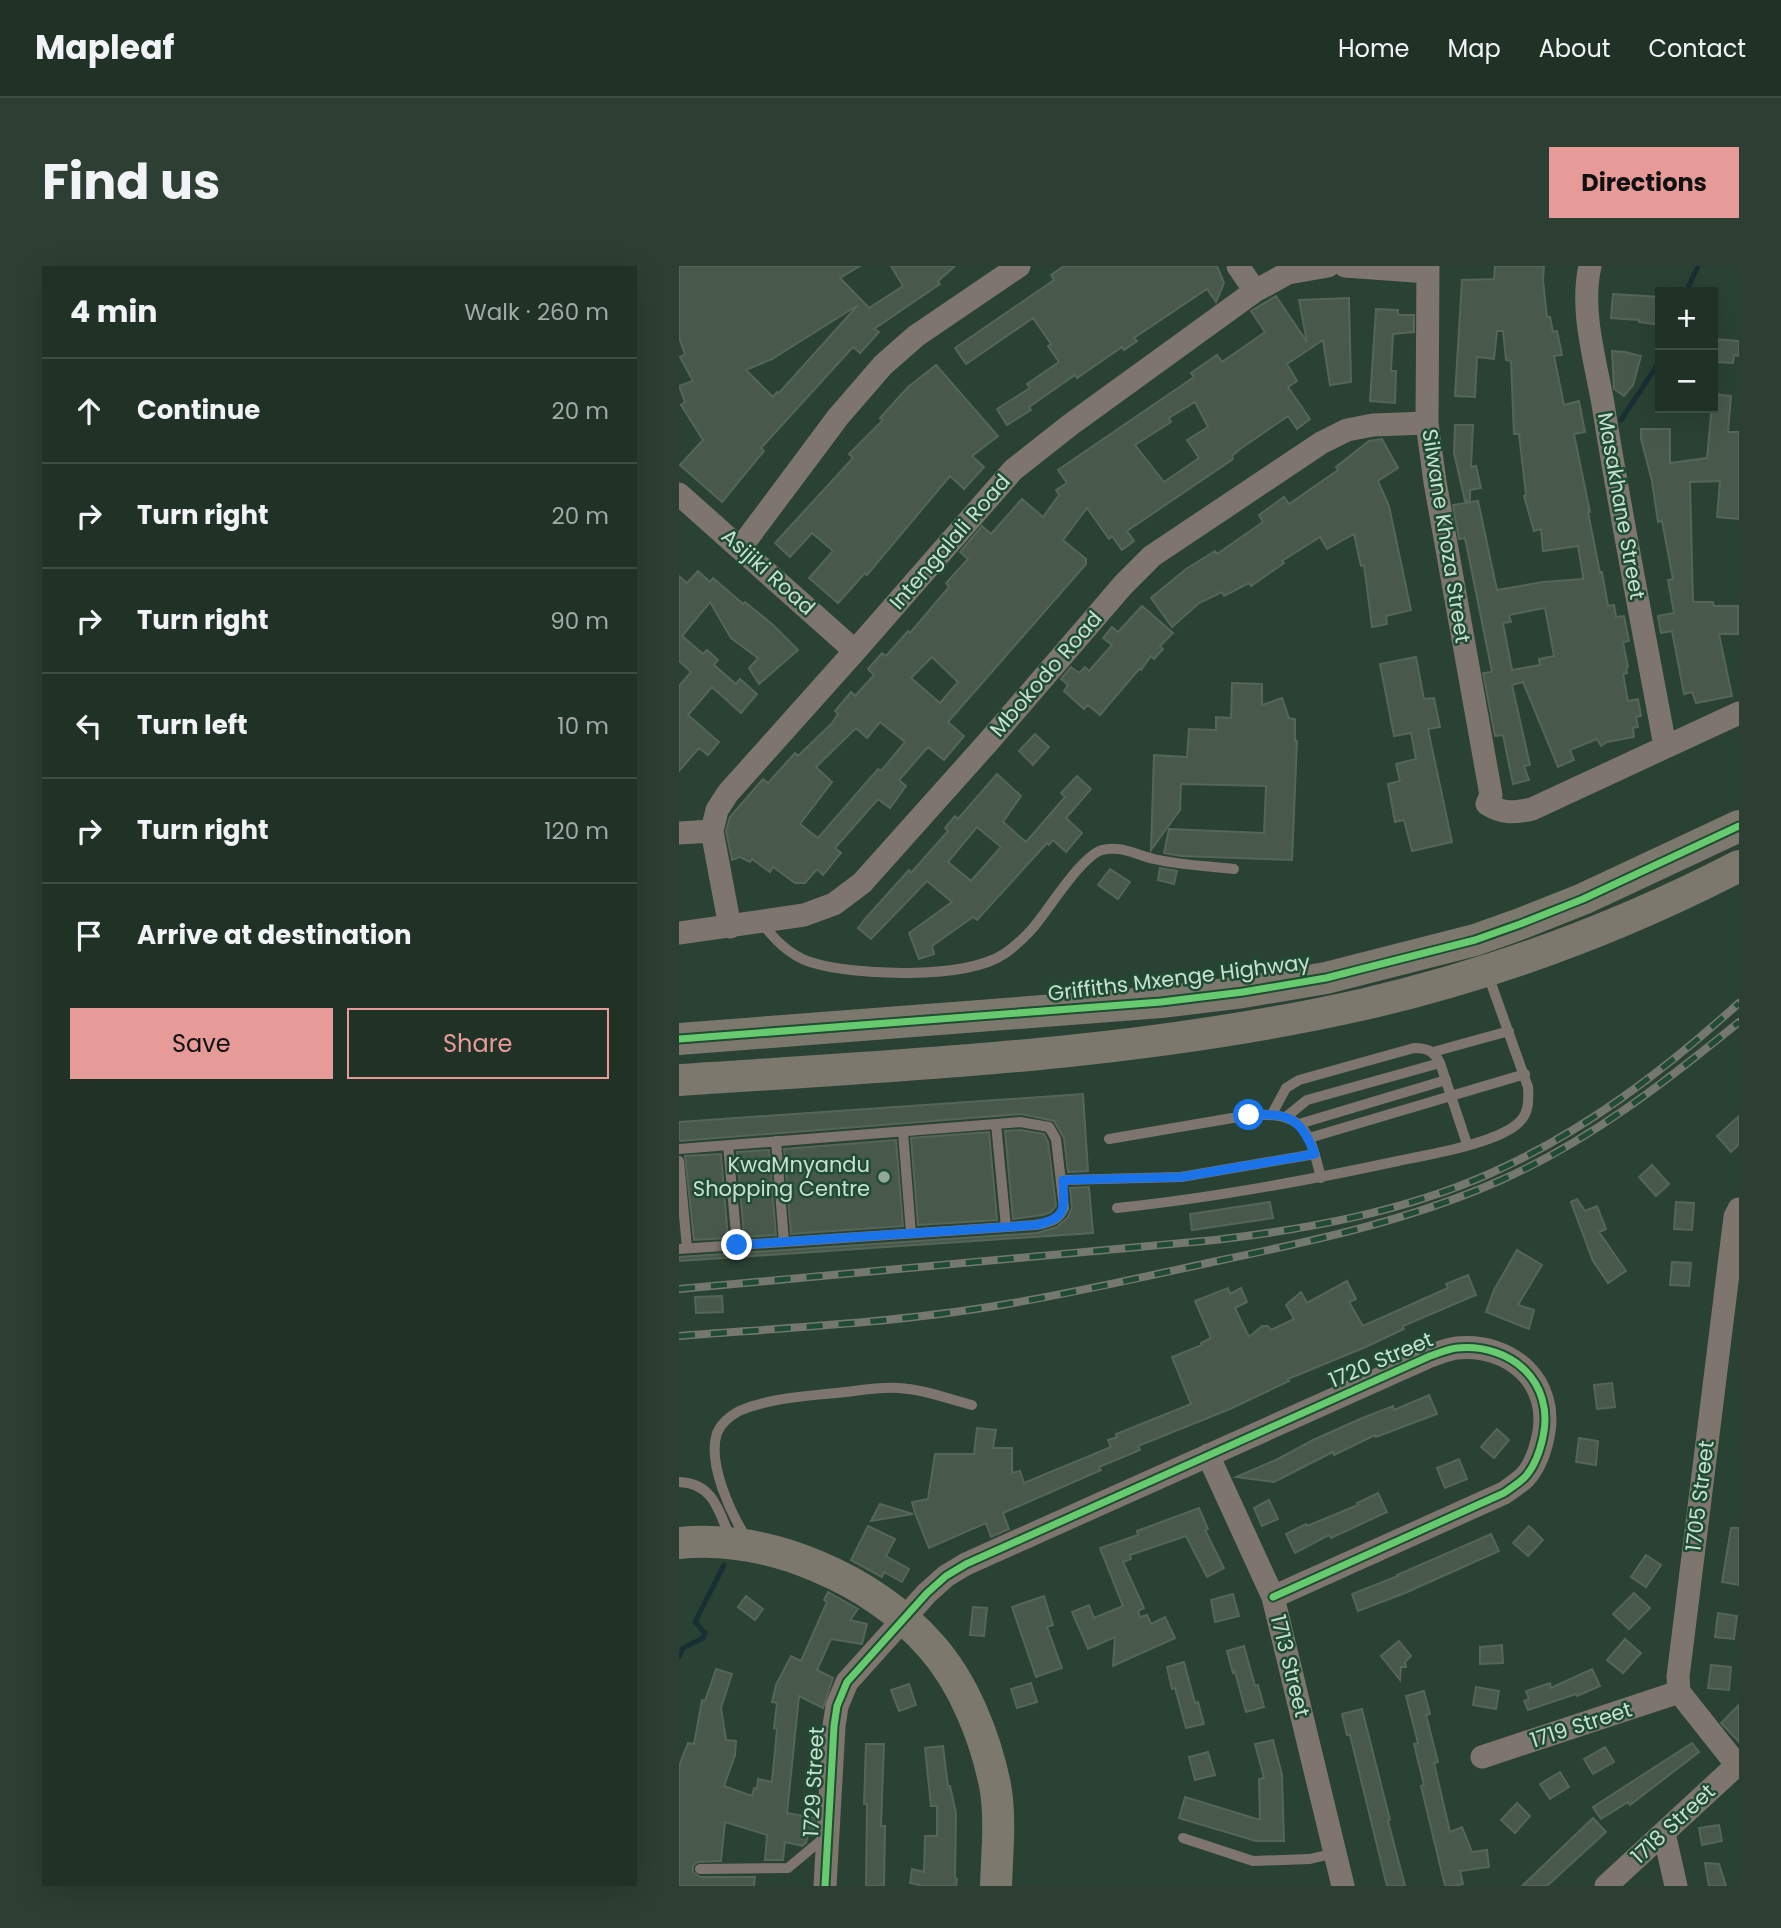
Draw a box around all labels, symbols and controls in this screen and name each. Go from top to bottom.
text: Mapleaf [35,24,174,71]
text: Home [1338,32,1410,65]
text: Map [1448,32,1501,65]
text: About [1539,32,1610,65]
text: Contact [1648,32,1746,65]
button: Directions [1549,147,1739,218]
text: Find us [42,148,220,216]
map controls [1655,287,1718,413]
button: + [1655,287,1718,350]
text: 4 min [70,290,158,333]
text: Walk · 260 m [464,296,609,328]
button: − [1655,350,1718,413]
icon: ahead [70,392,108,430]
text: Continue [137,392,260,428]
text: 20 m [551,395,609,427]
street label: Masakhane Street [1591,410,1652,602]
street label: Silwane Khoza Street [1415,427,1478,645]
street label: Intengalali Road [883,468,1017,616]
icon: right [70,497,108,535]
text: Turn right [137,497,269,533]
text: 20 m [551,500,609,532]
street label: Asijiki Road [715,522,821,621]
icon: right [70,602,108,640]
text: Turn right [137,602,269,638]
text: 90 m [550,605,609,637]
street label: Mbokodo Road [983,605,1108,743]
icon: left [70,707,108,745]
text: Turn left [137,707,248,743]
text: 10 m [557,710,609,742]
icon: right [70,812,108,850]
text: Turn right [137,812,269,848]
text: 120 m [544,815,609,847]
icon: arrive [70,917,108,955]
text: Arrive at destination [137,917,412,953]
street label: Griffiths Mxenge Highway [1046,947,1312,1008]
button: Save [70,1008,333,1079]
button: Share [347,1008,609,1079]
route start [1233,1099,1264,1130]
place label: KwaMnyandu Shopping Centre [693,1150,870,1203]
marker: KwaMnyandu Shopping Centre [876,1169,892,1185]
route end [721,1229,752,1260]
street label: 1720 Street [1324,1325,1437,1394]
street label: 1705 Street [1678,1439,1721,1553]
street label: 1713 Street [1264,1612,1317,1720]
street label: 1719 Street [1526,1694,1635,1755]
street label: 1729 Street [796,1726,831,1838]
street label: 1718 Street [1624,1777,1721,1870]

